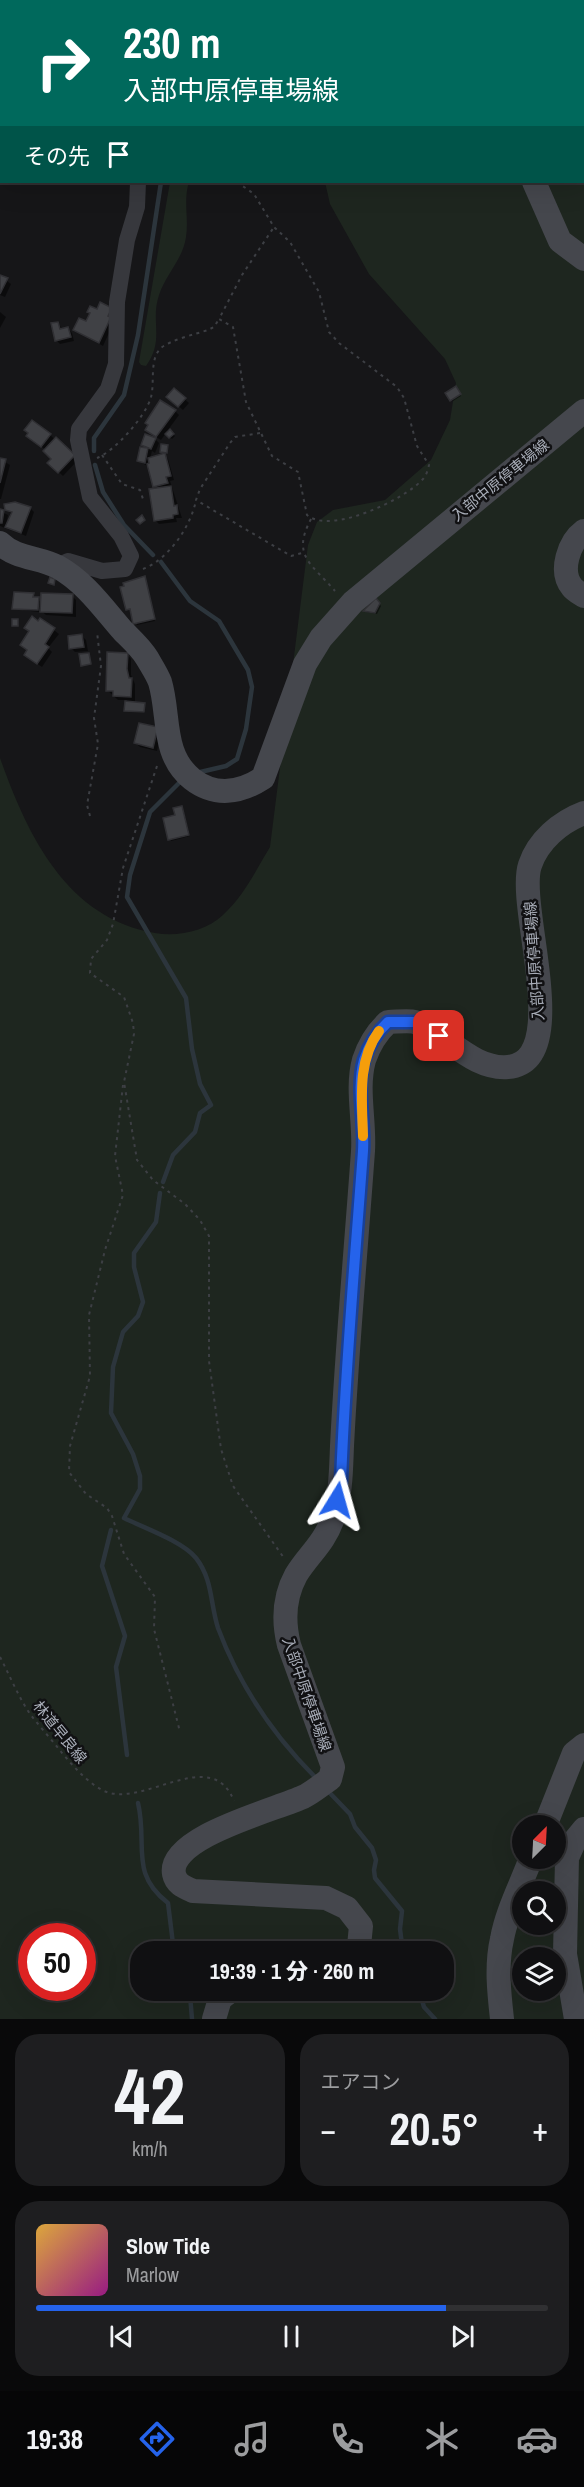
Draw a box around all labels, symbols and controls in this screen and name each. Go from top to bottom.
text: 230 m [123,15,221,71]
icon: right [24,24,102,102]
text: 入部中原停車場線 [123,72,339,108]
icon: arrive [102,138,135,171]
text: その先 [24,141,90,171]
street label: 入部中原停車場線 [447,434,553,526]
street label: 入部中原停車場線 [519,900,549,1022]
pin [413,1010,464,1061]
icon: arrive [422,1019,455,1052]
position arrow [305,1468,369,1532]
street label: 入部中原停車場線 [278,1634,336,1754]
street label: 林道早良線 [28,1696,92,1768]
north arrow [512,1815,566,1869]
map controls [512,1815,566,2001]
button: search [512,1881,566,1935]
speed limit sign: 50 [18,1923,96,2001]
button: layers [512,1947,566,2001]
text: 19:39 · 1 分 · 260 m [210,1956,374,1986]
text: 42 [114,2043,185,2148]
text: エアコン [321,2068,401,2095]
text: 20.5° [389,2098,479,2159]
text: − [321,2107,336,2151]
text: + [532,2107,548,2151]
text: km/h [132,2135,168,2162]
text: Slow Tide [126,2231,210,2261]
text: Marlow [126,2261,179,2288]
icon: previous [105,2320,138,2353]
icon: pause [275,2320,308,2353]
icon: next [446,2320,479,2353]
icon: directions [136,2418,178,2460]
icon: music [231,2418,273,2460]
icon: phone [326,2418,368,2460]
icon: climate [421,2418,463,2460]
icon: car [516,2418,558,2460]
text: 19:38 [26,2421,83,2457]

